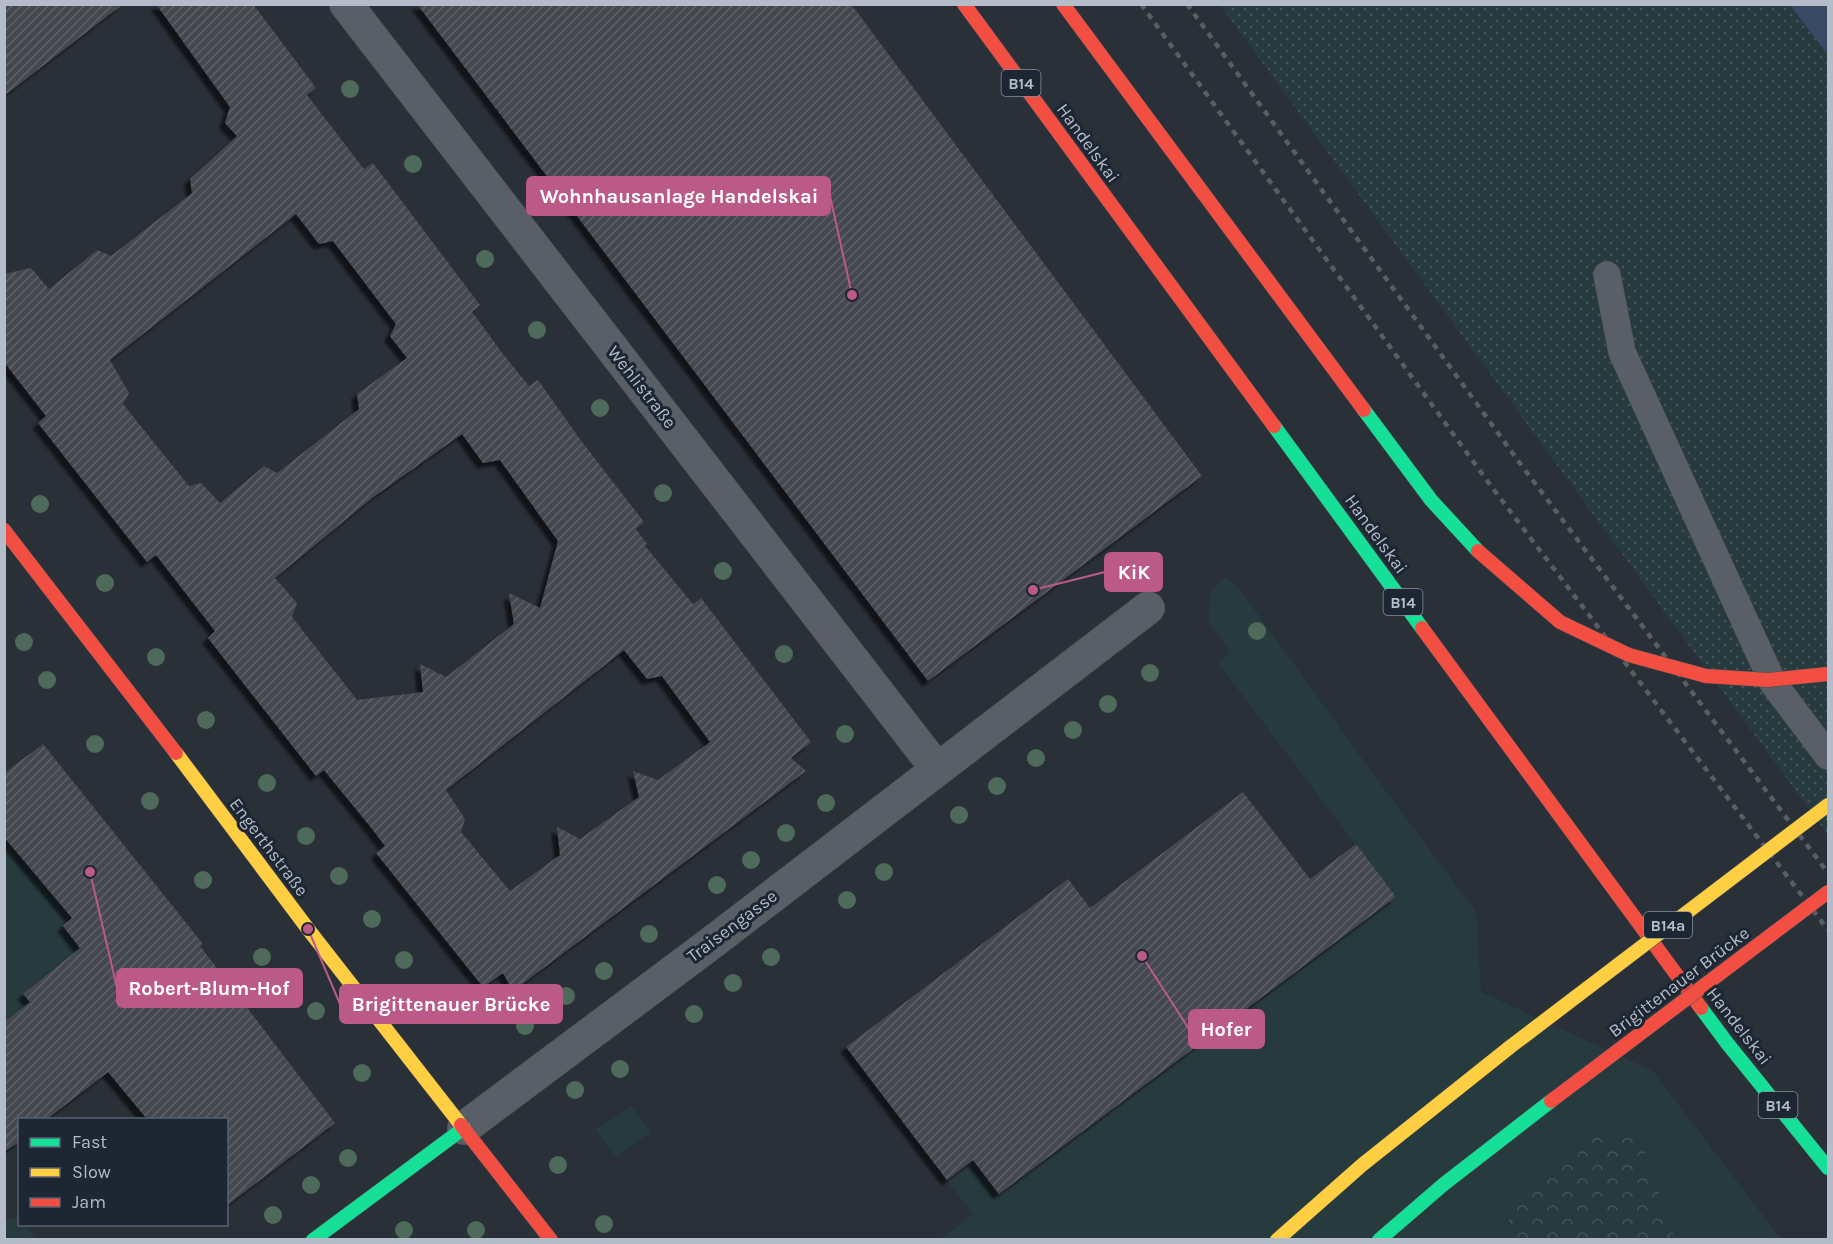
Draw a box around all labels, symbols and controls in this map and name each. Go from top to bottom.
road number: B14 [1002,70,1040,96]
street label: Handelskai [1052,99,1124,187]
callout: Wohnhausanlage Handelskai [527,177,830,215]
text: Wohnhausanlage Handelskai [540,185,818,208]
street label: Wehlistraße [603,341,681,433]
street label: Handelskai [1340,490,1412,578]
callout: KiK [1105,553,1162,591]
text: KiK [1118,561,1150,584]
road number: B14 [1384,589,1422,615]
street label: Engerthstraße [225,793,313,901]
street label: Traisengasse [683,885,781,967]
road number: B14a [1644,912,1692,938]
street label: Brigittenauer Brücke [1604,922,1754,1042]
callout: Robert-Blum-Hof [117,969,302,1007]
text: Robert-Blum-Hof [128,977,290,1000]
street label: Handelskai [1702,983,1776,1069]
callout: Brigittenauer Brücke [340,985,562,1023]
text: Brigittenauer Brücke [352,993,550,1016]
callout: Hofer [1189,1010,1264,1048]
text: Hofer [1200,1018,1252,1041]
road number: B14 [1758,1092,1798,1118]
legend [18,1118,228,1226]
text: Fast [72,1131,107,1153]
text: Slow [72,1161,111,1183]
text: Jam [72,1191,106,1213]

